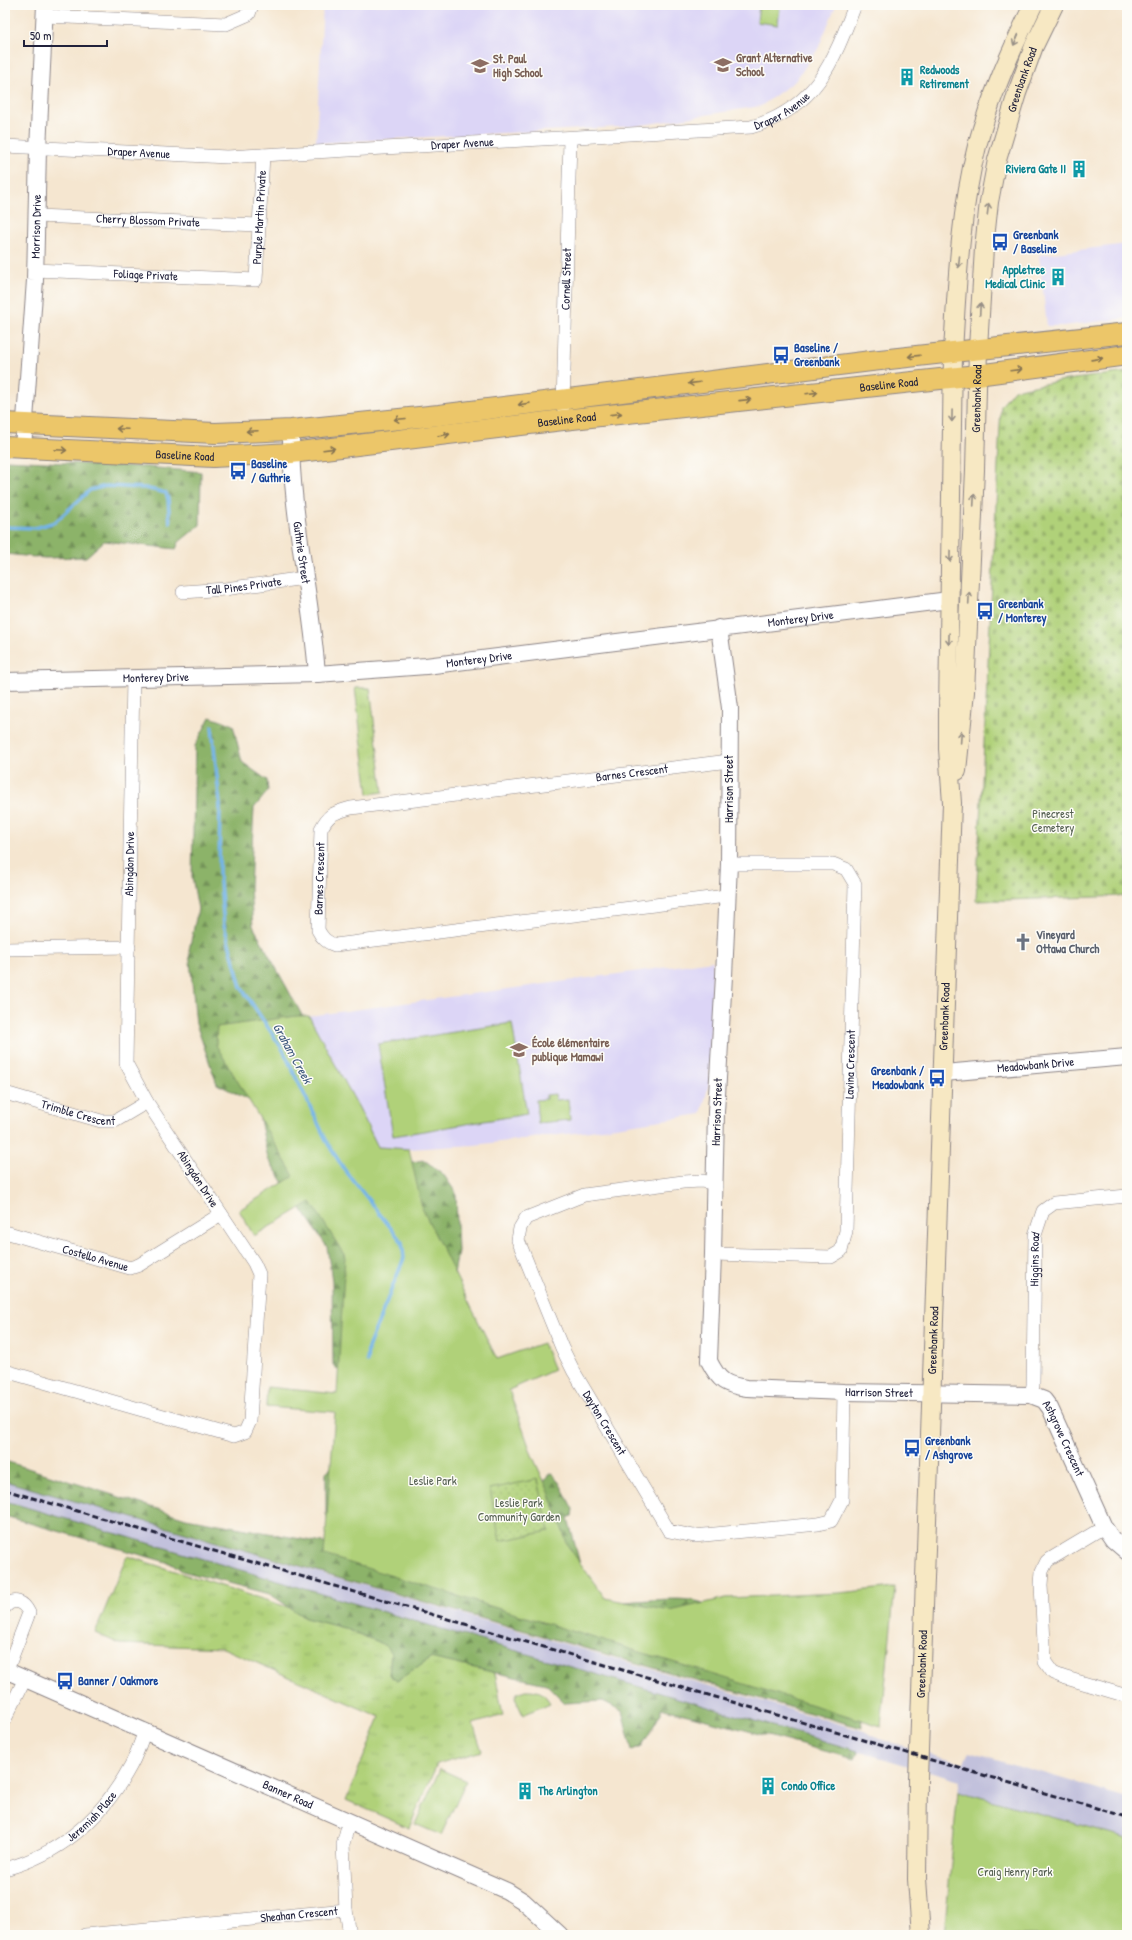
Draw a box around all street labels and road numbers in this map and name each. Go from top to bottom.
street label: Greenbank Road [1003,44,1041,114]
street label: Draper Avenue [752,88,814,134]
street label: Draper Avenue [430,133,494,153]
street label: Draper Avenue [107,142,171,162]
street label: Purple Martin Private [248,170,270,265]
street label: Morrison Drive [26,194,45,259]
street label: Cherry Blossom Private [96,209,201,231]
street label: Cornell Street [557,247,575,310]
street label: Foliage Private [112,265,179,284]
street label: Greenbank Road [967,364,986,433]
street label: Baseline Road [859,372,919,396]
street label: Baseline Road [536,407,597,431]
street label: Baseline Road [155,445,215,465]
street label: Guthrie Street [289,520,315,585]
street label: Tall Pines Private [205,572,283,598]
street label: Monterey Drive [767,606,835,631]
street label: Monterey Drive [445,646,513,671]
street label: Monterey Drive [123,668,189,686]
street label: Harrison Street [720,754,737,823]
street label: Barnes Crescent [595,760,670,785]
street label: Abingdon Drive [120,831,138,896]
street label: Barnes Crescent [309,841,329,915]
street label: Greenbank Road [934,982,954,1051]
street label: Lavina Crescent [840,1029,859,1099]
street label: Meadowbank Drive [996,1053,1075,1076]
street label: Harrison Street [707,1077,726,1146]
street label: Trimble Crescent [39,1095,116,1129]
street label: Abingdon Drive [174,1147,223,1211]
street label: Higgins Road [1025,1229,1044,1286]
street label: Costello Avenue [60,1240,131,1275]
street label: Greenbank Road [923,1306,942,1375]
street label: Harrison Street [845,1383,914,1401]
street label: Dayton Crescent [579,1387,631,1459]
street label: Ashgrove Crescent [1039,1396,1089,1480]
street label: Greenbank Road [912,1630,931,1698]
street label: Banner Road [260,1775,316,1813]
street label: Jeremiah Place [63,1787,120,1845]
street label: Sheahan Crescent [260,1902,339,1926]

